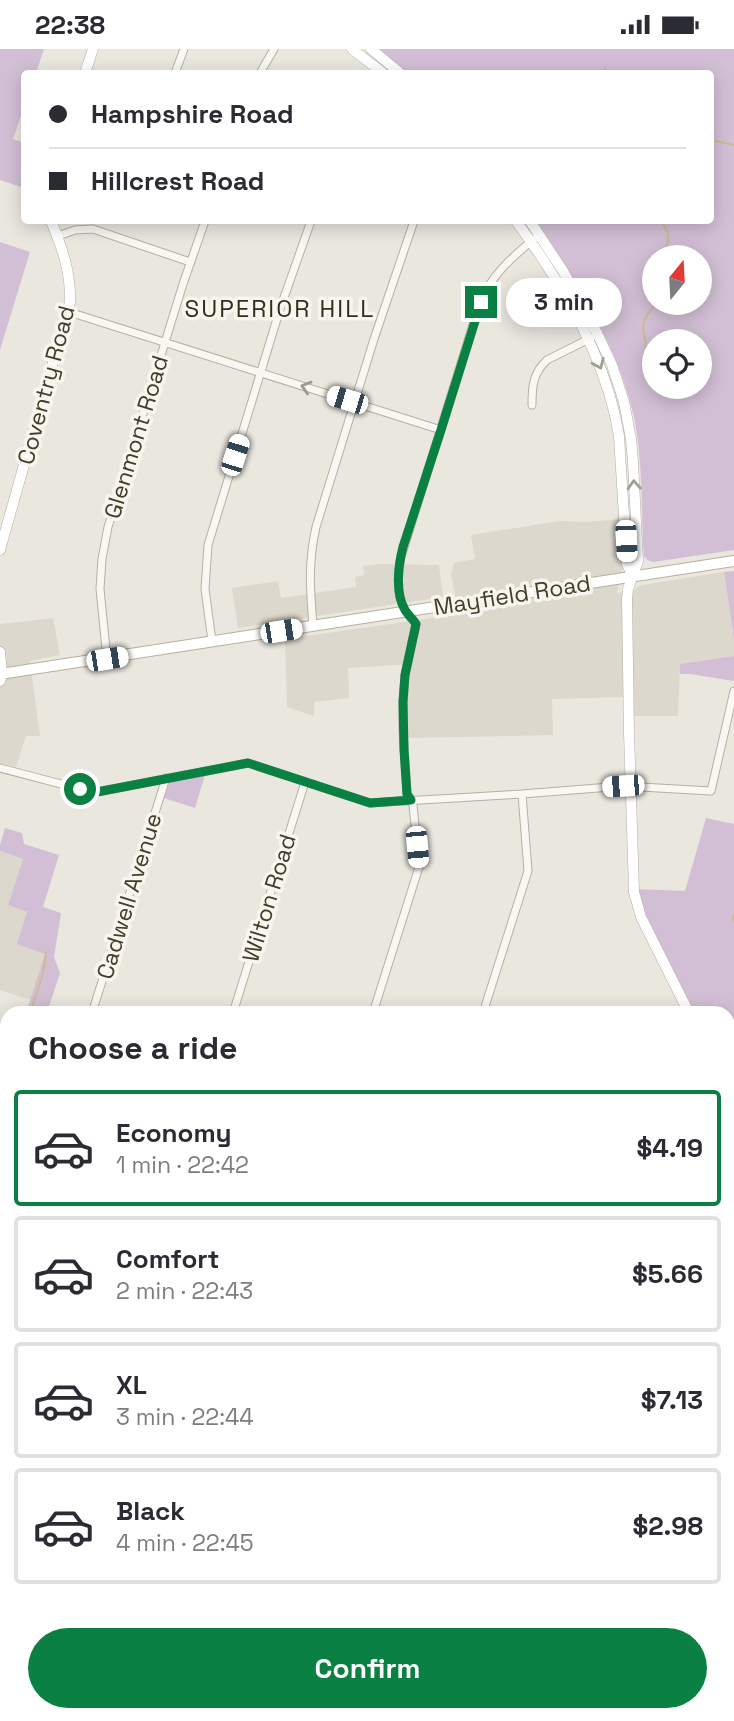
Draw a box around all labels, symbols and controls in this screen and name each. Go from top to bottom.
text: 22:38 [35,8,105,42]
text: Hampshire Road [91,97,294,131]
text: Hillcrest Road [91,164,264,198]
north arrow [642,245,712,315]
map controls [642,245,712,399]
callout: 3 min [505,278,621,327]
route end [465,286,497,318]
text: 3 min [534,287,594,317]
district label: SUPERIOR HILL [185,293,375,324]
street label: Coventry Road [10,302,82,468]
button: locate [642,329,712,399]
street label: Glenmont Road [97,352,175,522]
one-way arrow [591,357,605,370]
one-way arrow [300,381,313,395]
car [324,384,371,416]
car [219,432,252,478]
one-way arrow [627,479,642,490]
car [615,519,638,563]
street label: Mayfield Road [431,568,593,622]
car [259,617,304,645]
car [85,645,130,673]
route start [64,773,96,805]
car [602,774,645,798]
street label: Cadwell Avenue [89,809,169,983]
car [405,825,430,869]
street label: Wilton Road [235,830,303,966]
text: Choose a ride [28,1028,238,1068]
text: Economy [116,1116,232,1150]
icon: car [32,1117,95,1180]
text: $4.19 [636,1131,703,1165]
text: 1 min · 22:42 [116,1150,249,1180]
text: Comfort [116,1242,219,1276]
icon: car [32,1243,95,1306]
text: $5.66 [632,1257,703,1291]
text: 2 min · 22:43 [116,1276,253,1306]
text: XL [116,1368,147,1402]
icon: car [32,1369,95,1432]
text: $7.13 [641,1383,703,1417]
text: 3 min · 22:44 [116,1402,254,1432]
text: Black [116,1494,185,1528]
icon: car [32,1495,95,1558]
text: $2.98 [632,1509,703,1543]
text: 4 min · 22:45 [116,1528,254,1558]
button: Confirm [28,1628,707,1708]

